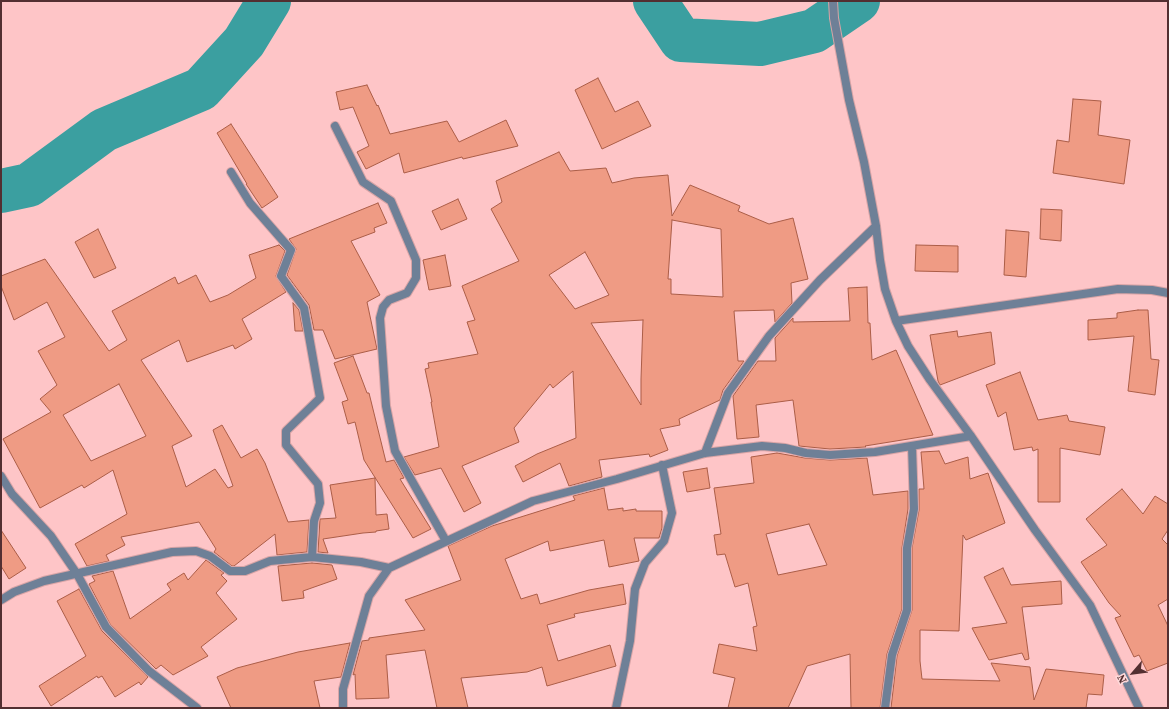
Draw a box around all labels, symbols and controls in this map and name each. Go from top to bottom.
north arrow [1113,653,1153,693]
text: N [1113,672,1130,686]

